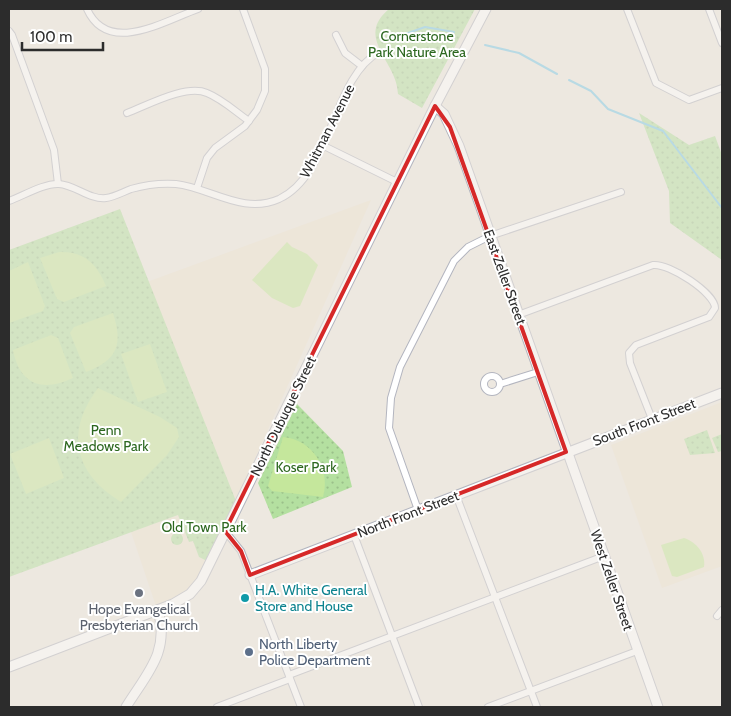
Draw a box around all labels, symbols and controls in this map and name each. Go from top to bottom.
scale bar [22,20,104,52]
park label: Cornerstone Park Nature Area [368,27,466,61]
text: 100 m [30,28,72,46]
street label: Whitman Avenue [296,81,358,181]
street label: East Zeller Street [479,227,531,327]
street label: North Dubuque Street [246,353,320,479]
street label: South Front Street [590,394,698,450]
park label: Penn Meadows Park [64,421,149,455]
park label: Koser Park [276,458,337,476]
street label: North Front Street [355,486,462,542]
park label: Old Town Park [161,518,247,536]
street label: West Zeller Street [586,527,638,633]
place label: H.A. White General Store and House [255,581,368,615]
marker: Hope Evangelical Presbyterian Church [133,587,145,599]
marker: H.A. White General Store and House [239,592,251,604]
place label: Hope Evangelical Presbyterian Church [80,600,198,634]
place label: North Liberty Police Department [259,635,370,669]
marker: North Liberty Police Department [243,646,255,658]

